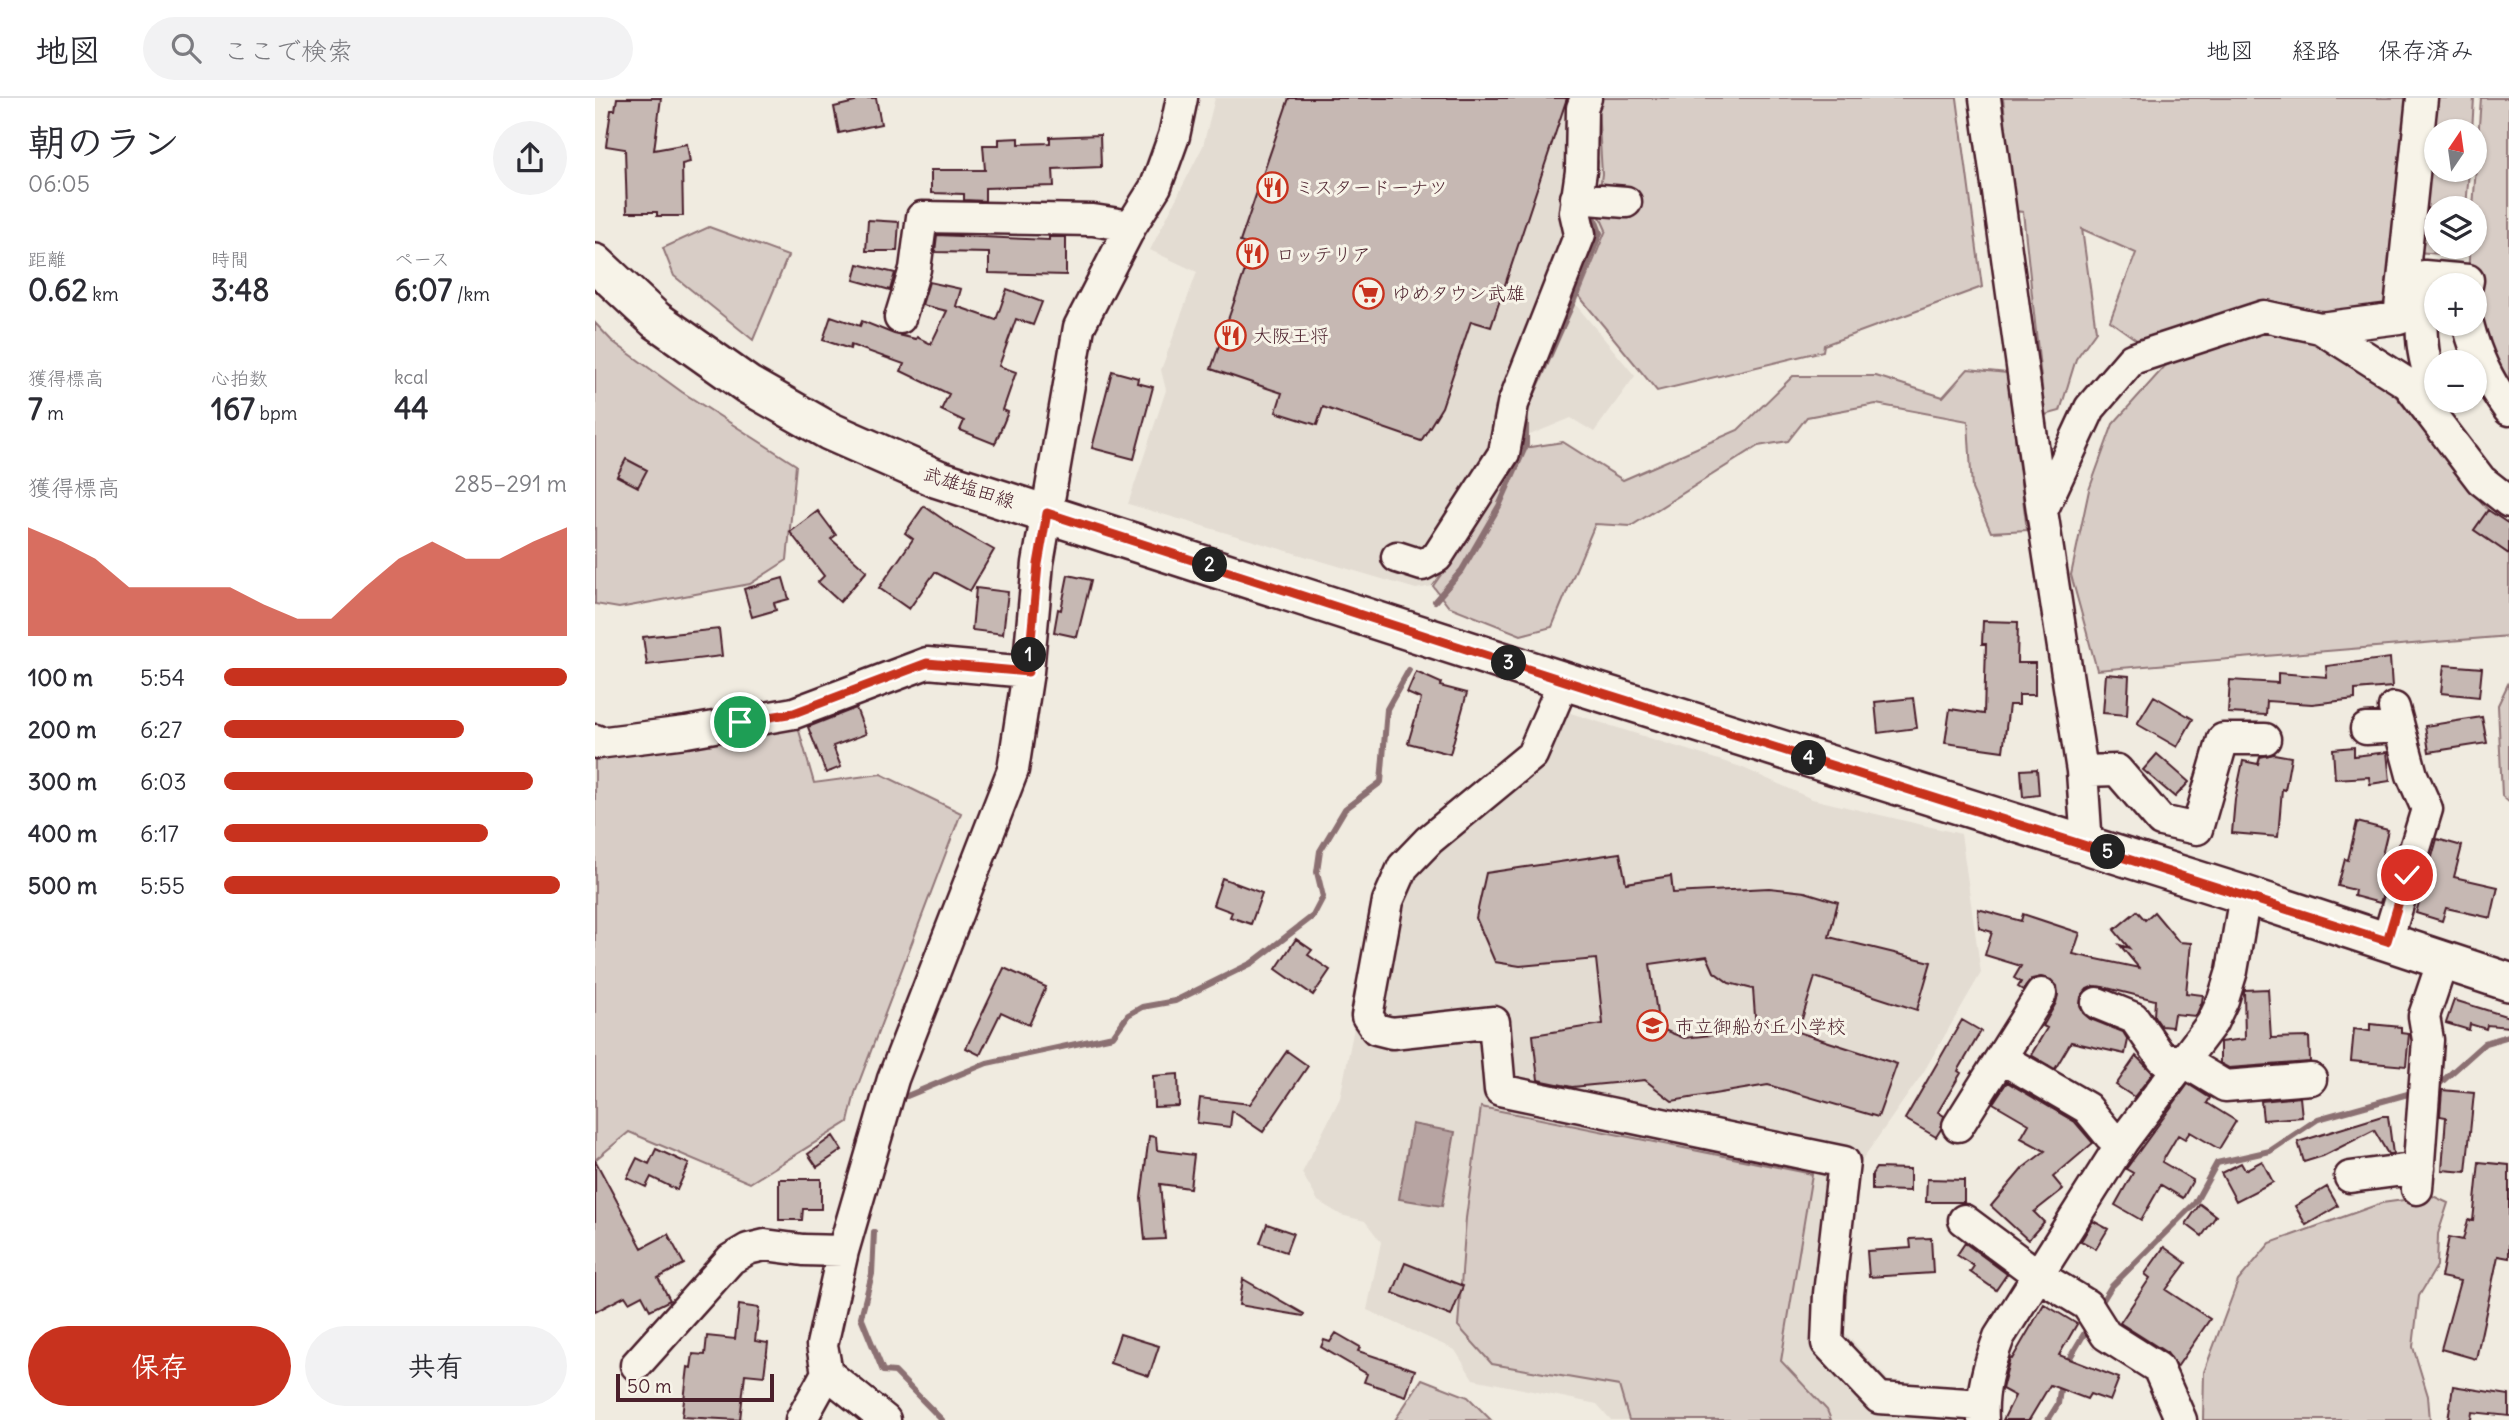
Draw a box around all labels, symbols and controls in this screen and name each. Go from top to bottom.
search box [143,17,633,80]
text: 地図 [35,29,101,71]
icon: search [167,29,205,67]
text: ここで検索 [223,34,353,67]
text: 地図 [2206,35,2254,65]
text: 経路 [2292,35,2340,65]
text: 保存済み [2378,35,2474,65]
text: 朝のラン [28,119,180,166]
north arrow [2424,119,2487,182]
map controls [2424,119,2487,413]
button: share [493,121,567,195]
text: 06:05 [28,169,90,198]
restaurant icon: ミスタードーナツ [1255,170,1289,204]
place label: ミスタードーナツ [1295,175,1447,199]
button: layers [2424,196,2487,259]
restaurant icon: ロッテリア [1236,237,1270,271]
place label: ロッテリア [1276,242,1371,266]
text: 距離 [28,247,66,271]
text: 時間 [211,247,249,271]
text: ペース [394,247,450,271]
text: 0.62 [28,271,88,309]
text: 3:48 [211,271,269,309]
text: 6:07 [394,271,452,309]
button: + [2424,273,2487,336]
supermarket icon: ゆめタウン武雄 [1352,276,1386,310]
place label: ゆめタウン武雄 [1392,281,1525,305]
text: km [88,282,119,306]
text: /km [452,282,490,306]
restaurant icon: 大阪王将 [1213,318,1247,352]
place label: 大阪王将 [1253,323,1329,347]
button: − [2424,350,2487,413]
text: kcal [394,365,428,389]
text: 獲得標高 [28,366,104,390]
text: 心拍数 [211,366,268,390]
text: 44 [394,389,429,427]
text: 7 [28,390,43,428]
text: 167 [211,390,255,428]
text: m [43,401,64,425]
text: bpm [255,401,297,425]
street label: 武雄塩田線 [920,461,1018,513]
text: 285–291 m [454,469,567,498]
text: 獲得標高 [28,473,120,502]
pin: 2 [1193,547,1227,582]
text: 2 [1204,552,1215,576]
pin: 1 [1011,638,1047,672]
text: 1 [1025,642,1032,666]
pin: 3 [1492,646,1527,680]
text: 3 [1503,650,1514,674]
text: 100 m [28,663,93,692]
text: 5:54 [140,663,185,692]
pin [710,692,770,752]
icon: arrive [721,703,759,741]
text: 200 m [28,715,97,744]
text: 6:27 [140,715,182,744]
pin: 4 [1791,740,1827,776]
text: 4 [1803,745,1814,769]
text: 300 m [28,767,97,796]
text: 6:03 [140,767,187,796]
text: 400 m [28,819,97,848]
text: 6:17 [140,819,179,848]
pin: 5 [2091,834,2125,870]
text: 5 [2102,839,2113,863]
pin [2377,845,2437,905]
icon: check [2388,856,2426,894]
text: 500 m [28,871,97,900]
text: 5:55 [140,871,185,900]
school or university icon: 市立御船が丘小学校 [1635,1009,1669,1043]
place label: 市立御船が丘小学校 [1675,1014,1846,1038]
button: 保存 [28,1326,291,1406]
button: 共有 [305,1326,567,1406]
scale bar [616,1371,773,1403]
text: 50 m [627,1374,672,1398]

